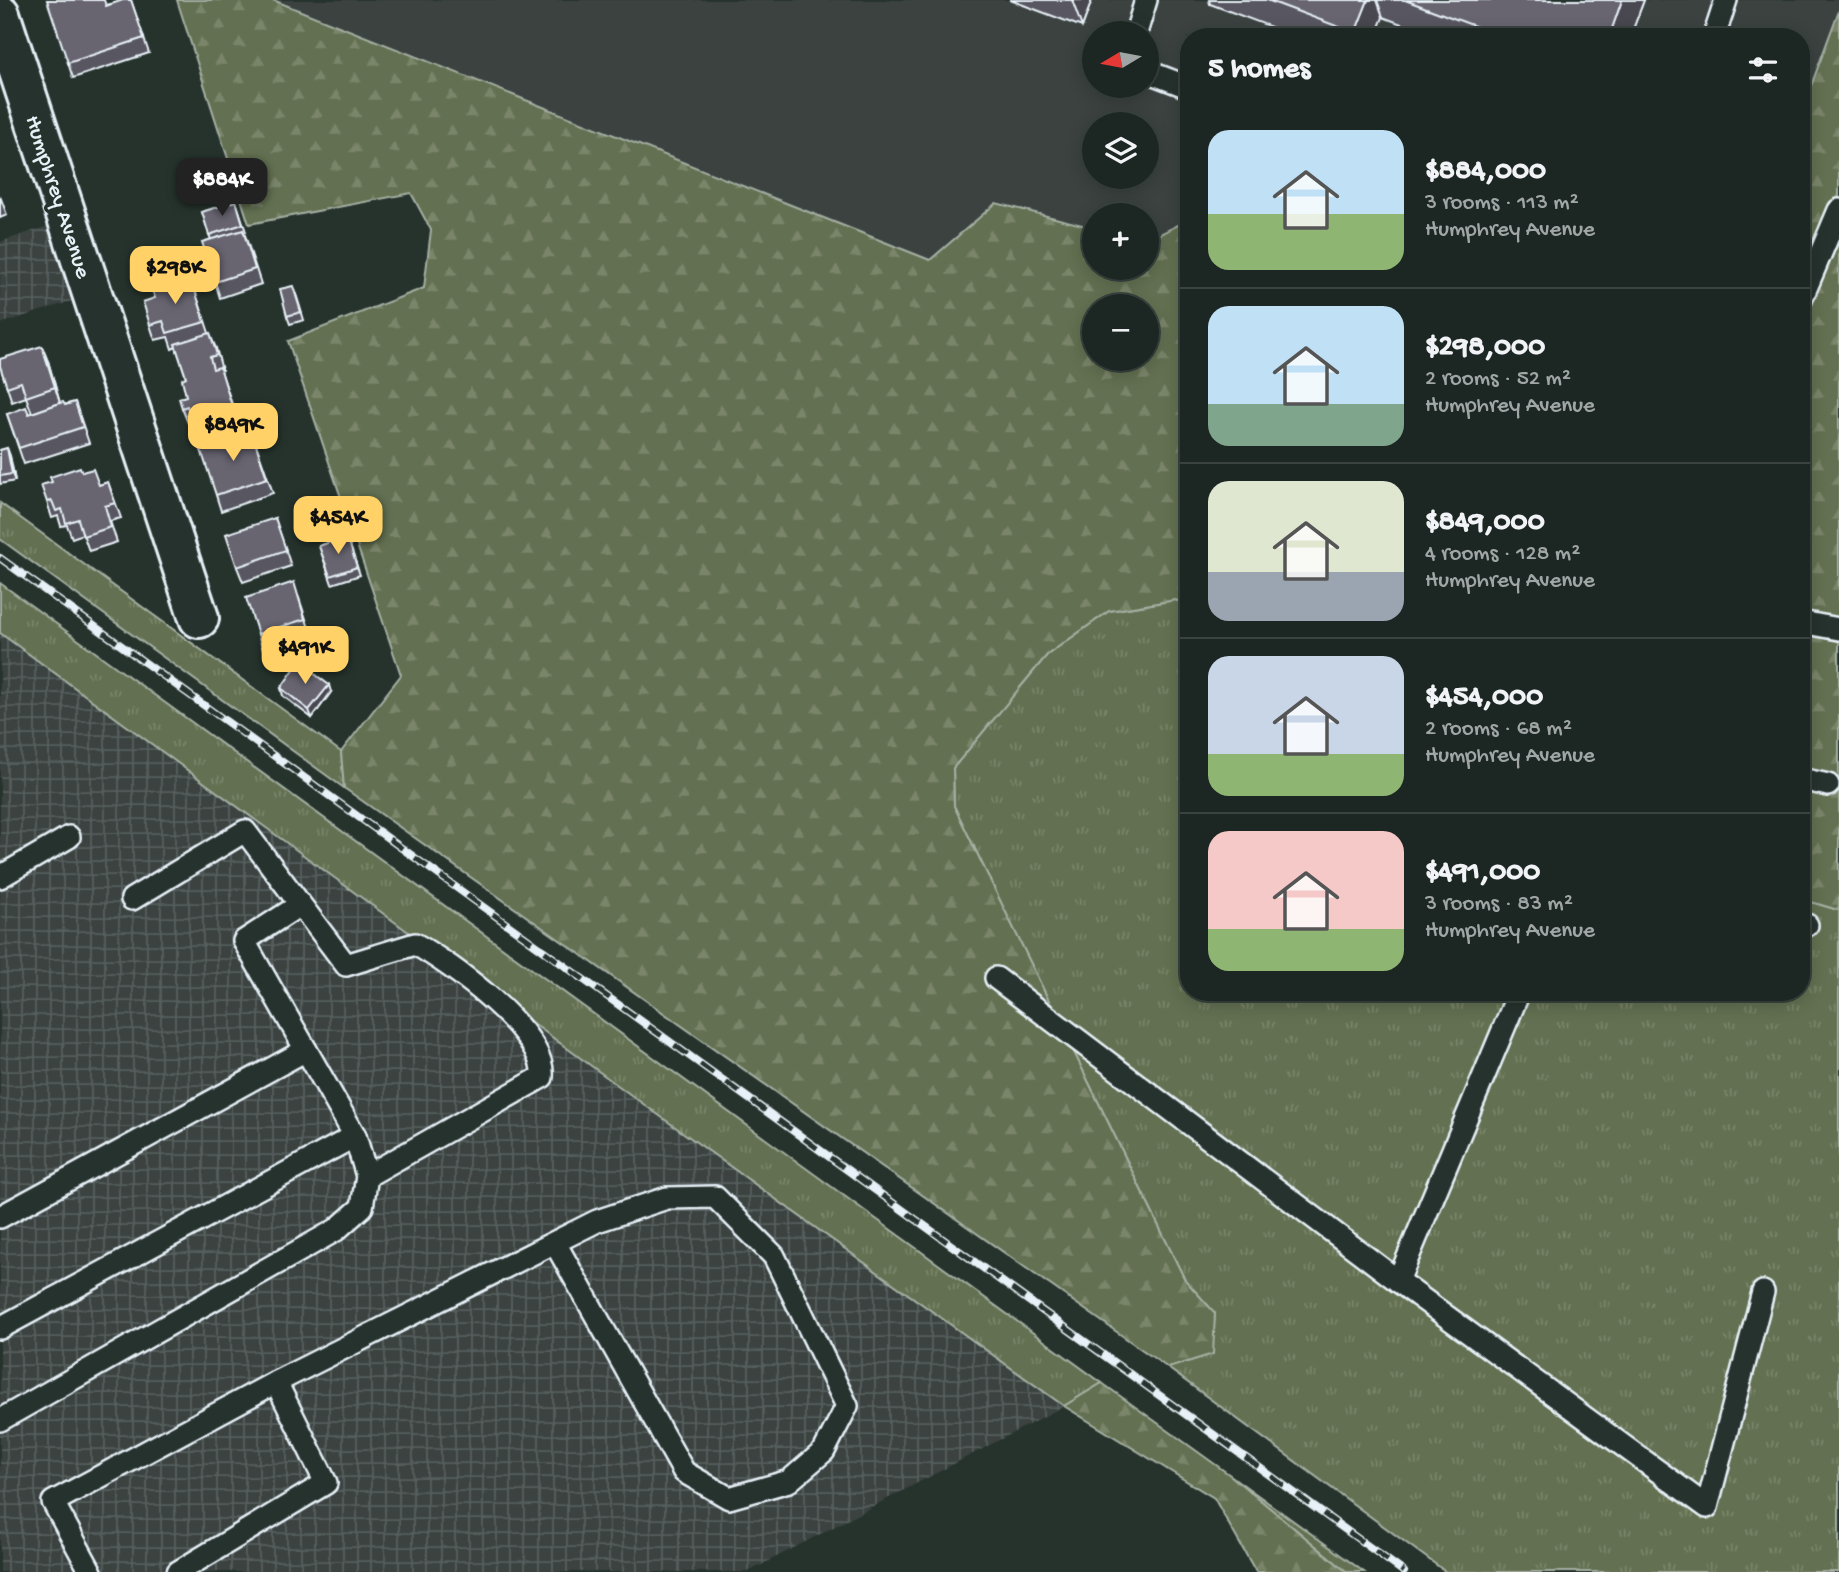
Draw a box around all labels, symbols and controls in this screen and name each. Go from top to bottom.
north arrow [1082,21,1158,98]
map controls [1082,21,1159,371]
icon: filters [1744,51,1782,89]
text: 5 homes [1208,53,1310,88]
street label: Humphrey Avenue [18,112,96,283]
button: layers [1082,112,1159,189]
text: $884,000 [1425,155,1546,190]
pin: $884K [173,158,271,218]
icon: home [1264,158,1348,242]
text: $884K [192,167,252,194]
text: 3 rooms · 113 m² [1425,190,1579,217]
button: + [1082,203,1159,280]
text: Humphrey Avenue [1425,217,1595,244]
pin: $298K [126,246,224,306]
text: $298K [146,255,204,282]
button: − [1082,294,1159,371]
text: $298,000 [1425,331,1545,366]
icon: home [1264,334,1348,418]
text: 2 rooms · 52 m² [1425,366,1571,393]
text: Humphrey Avenue [1425,393,1595,420]
pin: $849K [184,404,282,463]
text: $849K [204,412,262,439]
pin: $454K [289,496,387,556]
text: $454K [310,505,366,532]
text: $849,000 [1425,506,1545,541]
icon: home [1264,509,1348,593]
text: 4 rooms · 128 m² [1425,541,1580,568]
text: Humphrey Avenue [1425,568,1595,595]
pin: $491K [256,626,354,686]
text: $491K [278,635,332,662]
text: $454,000 [1425,681,1543,716]
icon: home [1264,684,1348,768]
text: 2 rooms · 68 m² [1425,716,1572,743]
text: Humphrey Avenue [1425,743,1595,770]
text: $491,000 [1425,856,1540,891]
icon: home [1264,859,1348,943]
text: 3 rooms · 83 m² [1425,891,1573,918]
text: Humphrey Avenue [1425,918,1595,945]

